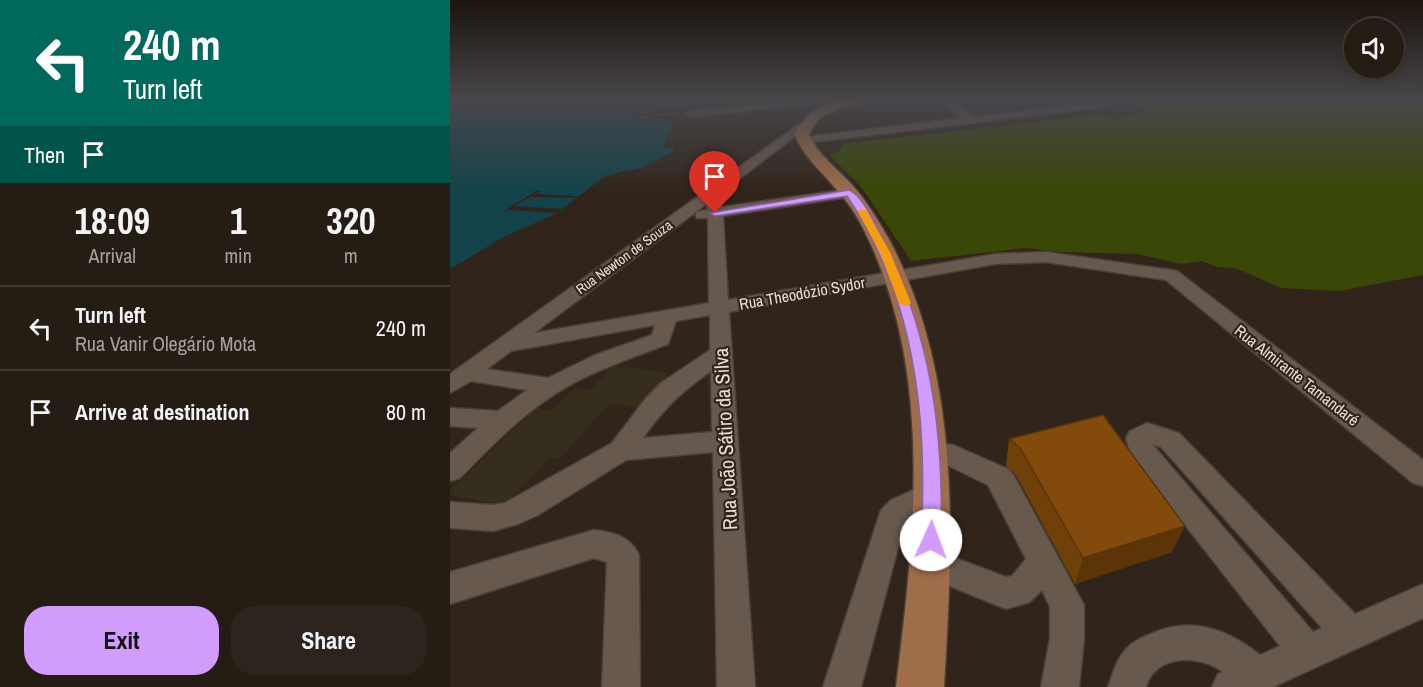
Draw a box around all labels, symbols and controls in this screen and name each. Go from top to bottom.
text: 240 m [123,17,221,73]
map controls [1344,18,1404,78]
button: sound [1344,18,1404,78]
icon: left [24,24,102,102]
text: Turn left [123,71,202,107]
icon: arrive [77,138,110,171]
text: Then [24,140,65,170]
pin [689,151,740,213]
icon: arrive [698,160,731,193]
text: 18:09 [74,197,150,245]
text: 1 [230,197,246,245]
text: 320 [326,197,376,245]
street label: Rua Newton de Souza [572,216,676,298]
text: Arrival [89,242,136,269]
text: min [224,242,252,269]
text: m [344,242,358,269]
street label: Rua Theodózio Sydor [737,271,867,315]
text: Turn left [75,300,146,330]
icon: left [24,312,57,345]
text: 240 m [376,313,426,343]
street label: Rua Almirante Tamandaré [1230,319,1364,431]
text: Rua Vanir Olegário Mota [75,330,256,357]
street label: Rua João Sátiro da Silva [707,347,743,531]
icon: arrive [24,396,57,429]
text: Arrive at destination [75,397,249,427]
text: 80 m [386,397,426,427]
position arrow [899,508,963,572]
button: Exit [24,606,219,675]
button: Share [231,606,426,675]

